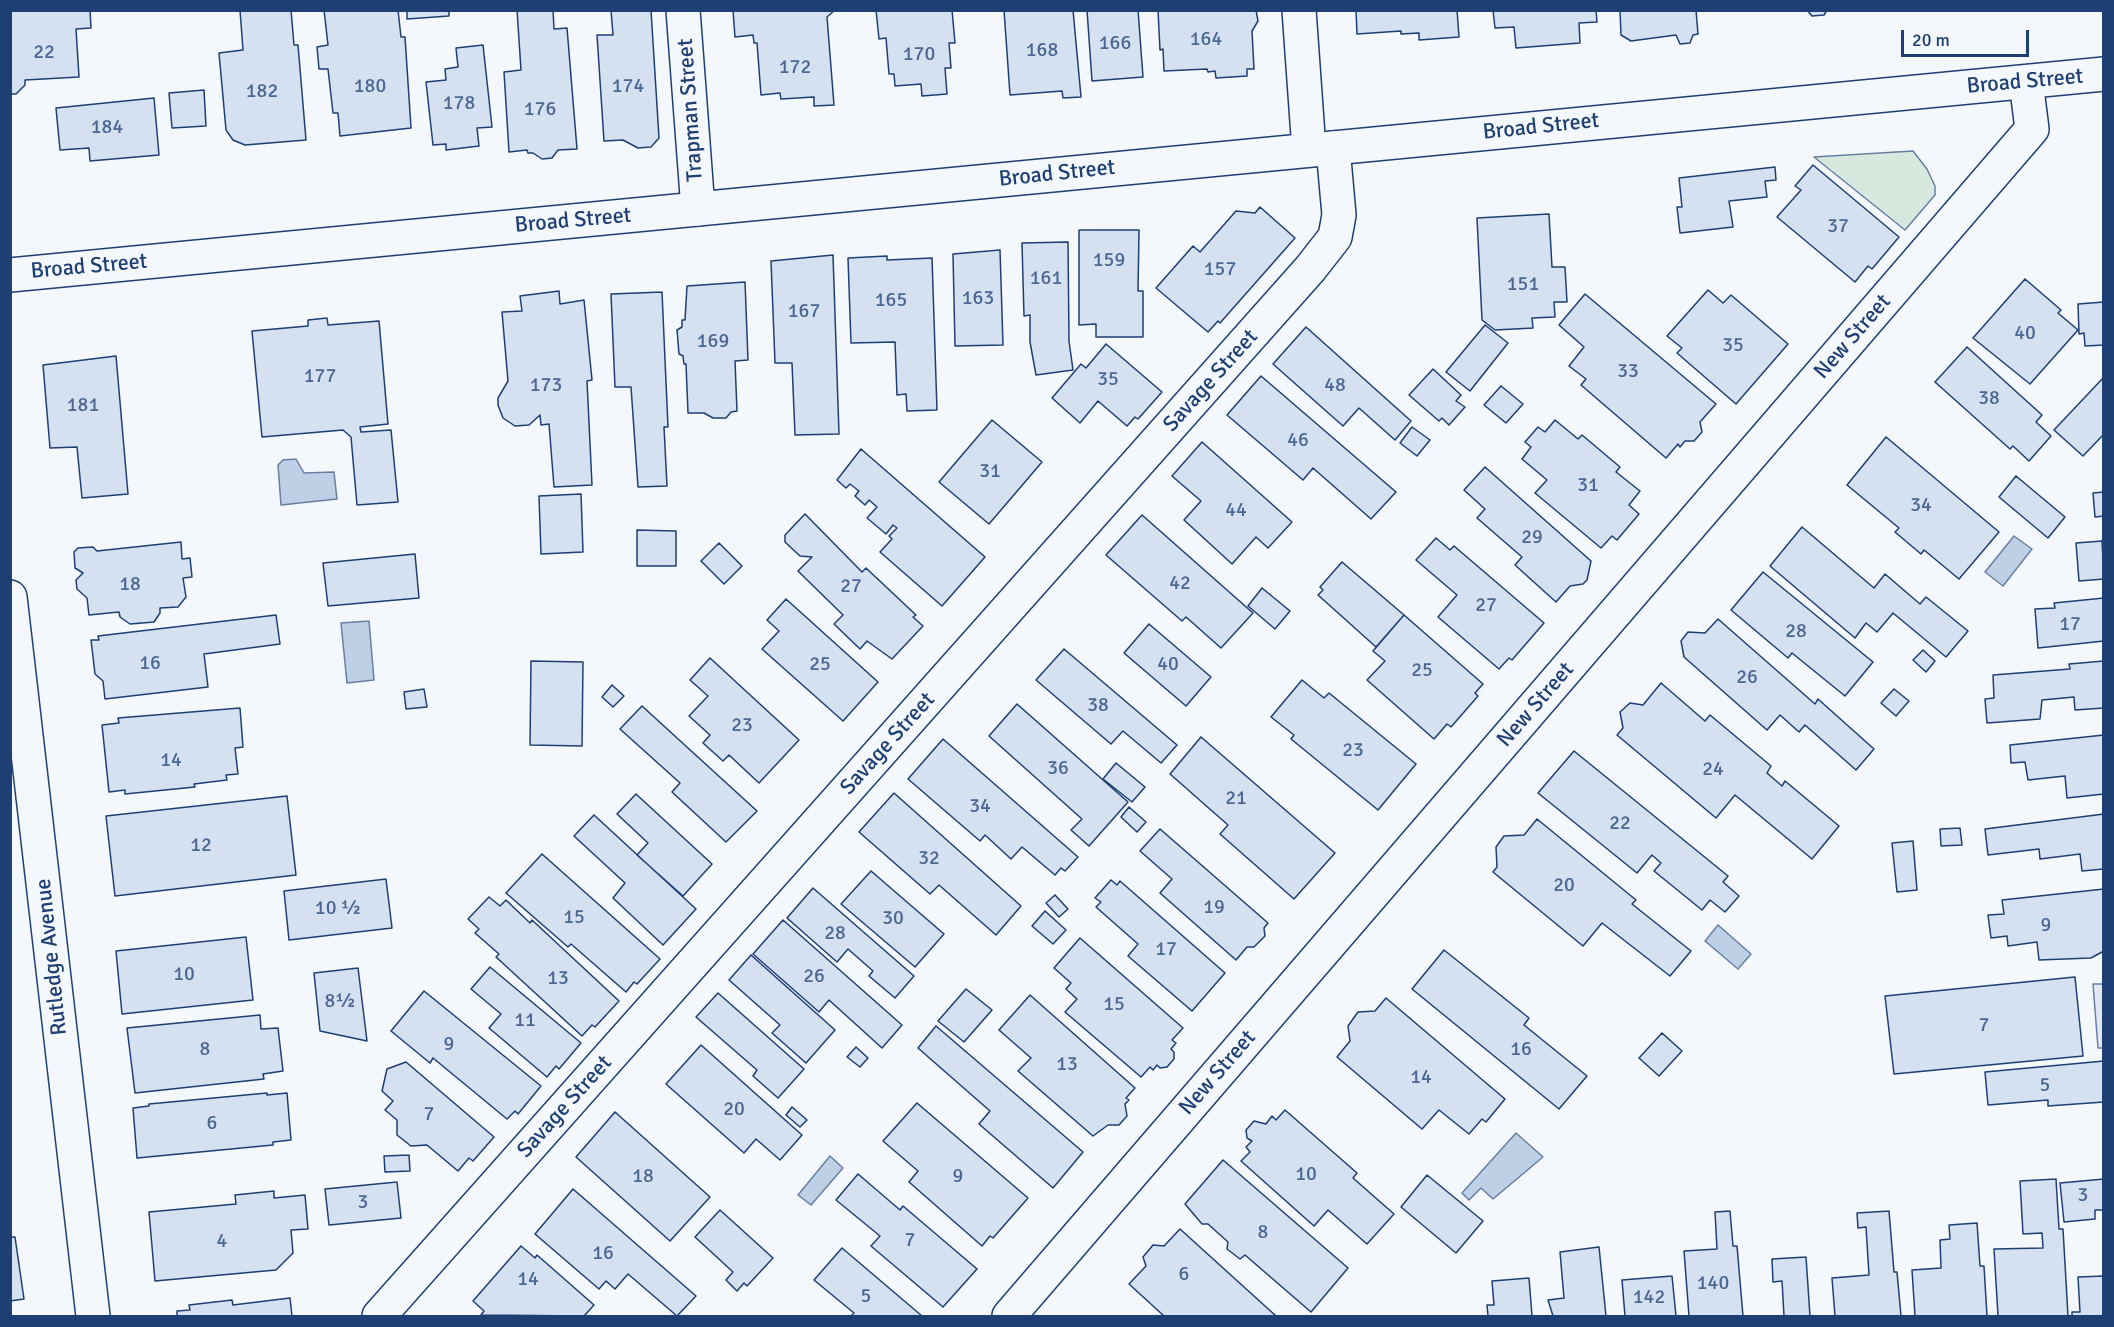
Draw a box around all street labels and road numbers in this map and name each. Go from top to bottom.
street label: Trapman Street [673,38,709,182]
street label: Broad Street [1966,64,2084,100]
street label: Broad Street [1481,108,1601,146]
street label: Broad Street [997,155,1117,193]
street label: Broad Street [514,203,632,239]
street label: Broad Street [30,249,148,285]
street label: New Street [1809,289,1897,385]
street label: Savage Street [1158,324,1264,438]
street label: New Street [1492,657,1580,753]
street label: Savage Street [835,687,941,801]
street label: Rutledge Avenue [31,877,73,1037]
street label: New Street [1174,1025,1262,1121]
street label: Savage Street [512,1050,618,1164]

